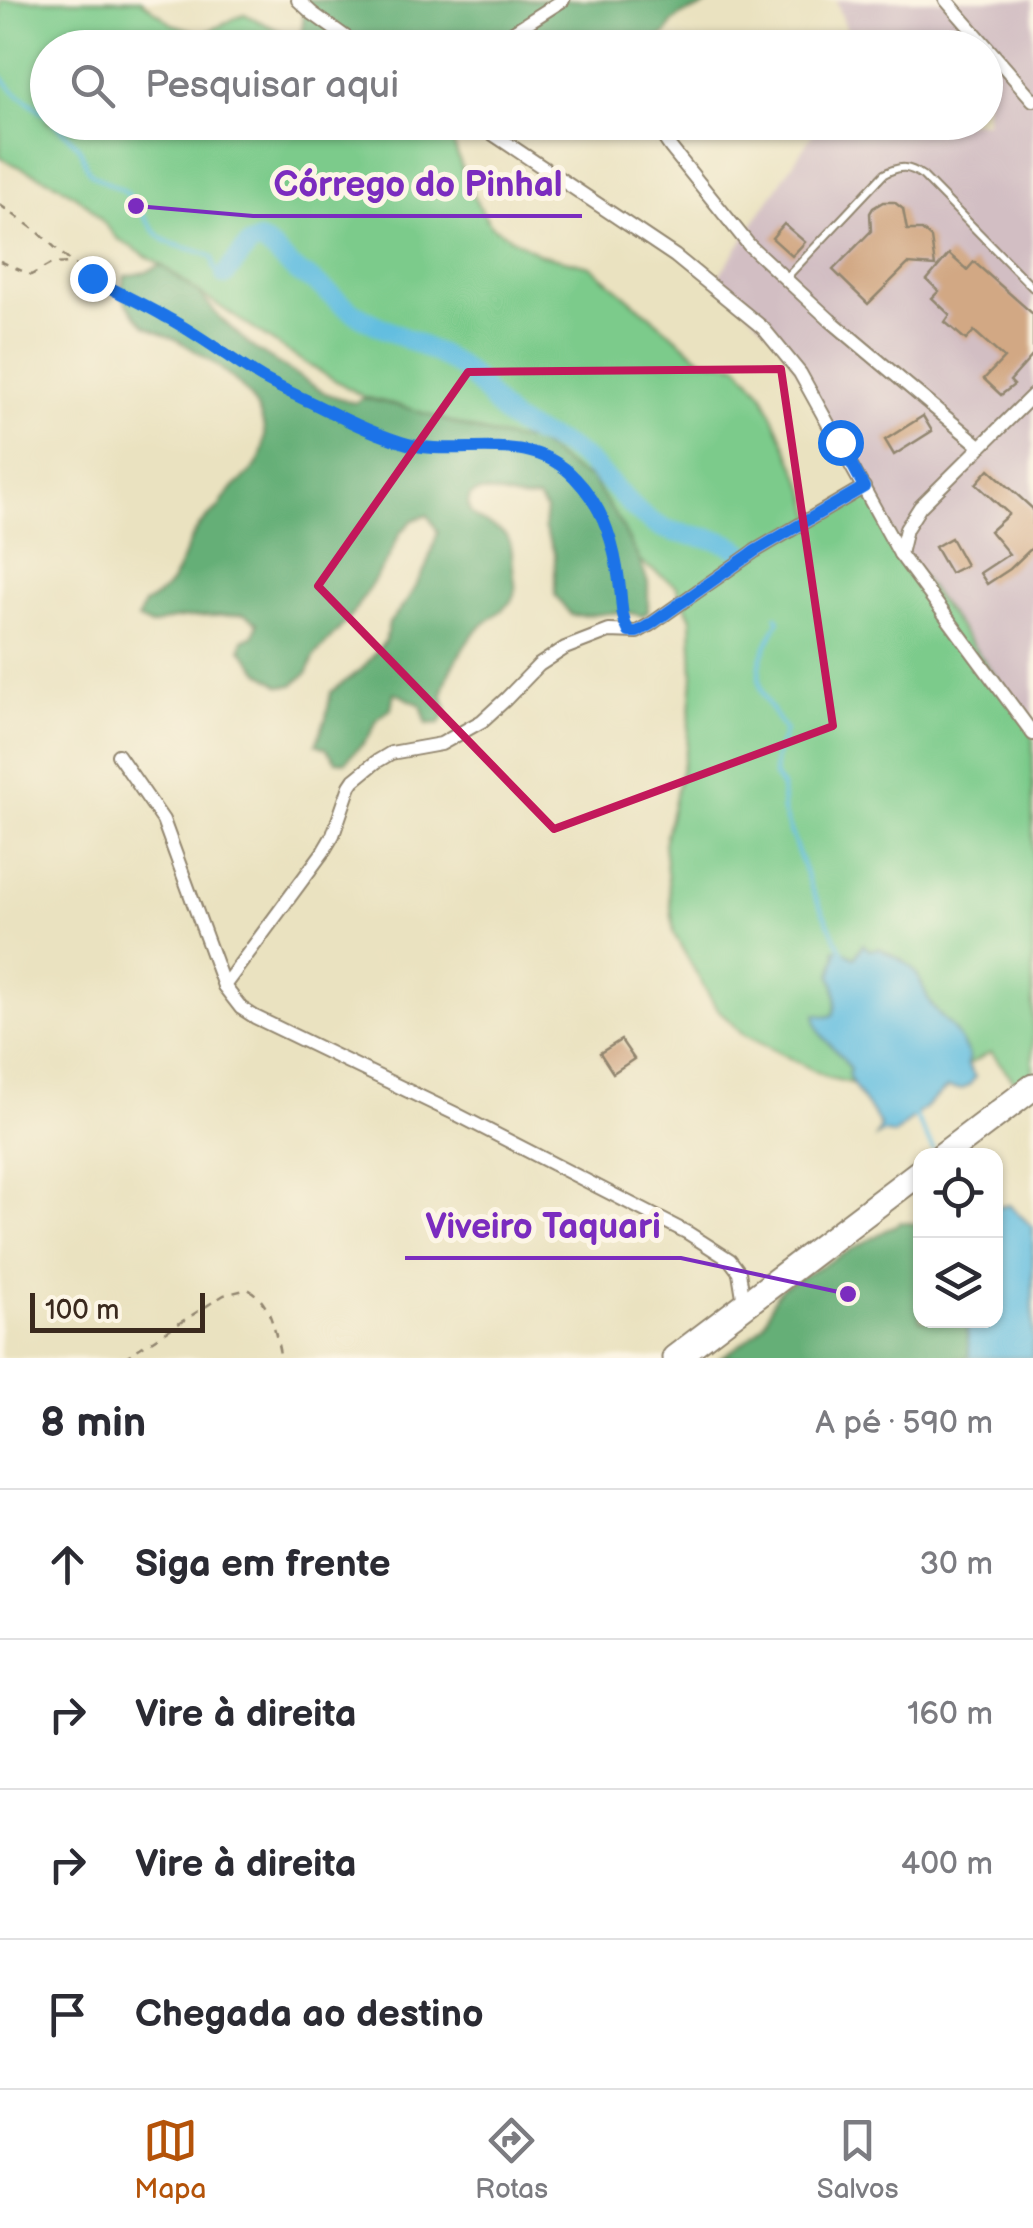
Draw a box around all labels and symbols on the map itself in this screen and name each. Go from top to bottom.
callout: Córrego do Pinhal [253,151,582,216]
text: Córrego do Pinhal [273,164,563,207]
route end [70,256,116,302]
route start [818,420,864,466]
callout: Viveiro Taquari [405,1193,681,1258]
text: Viveiro Taquari [425,1206,661,1249]
scale bar [30,1288,205,1332]

